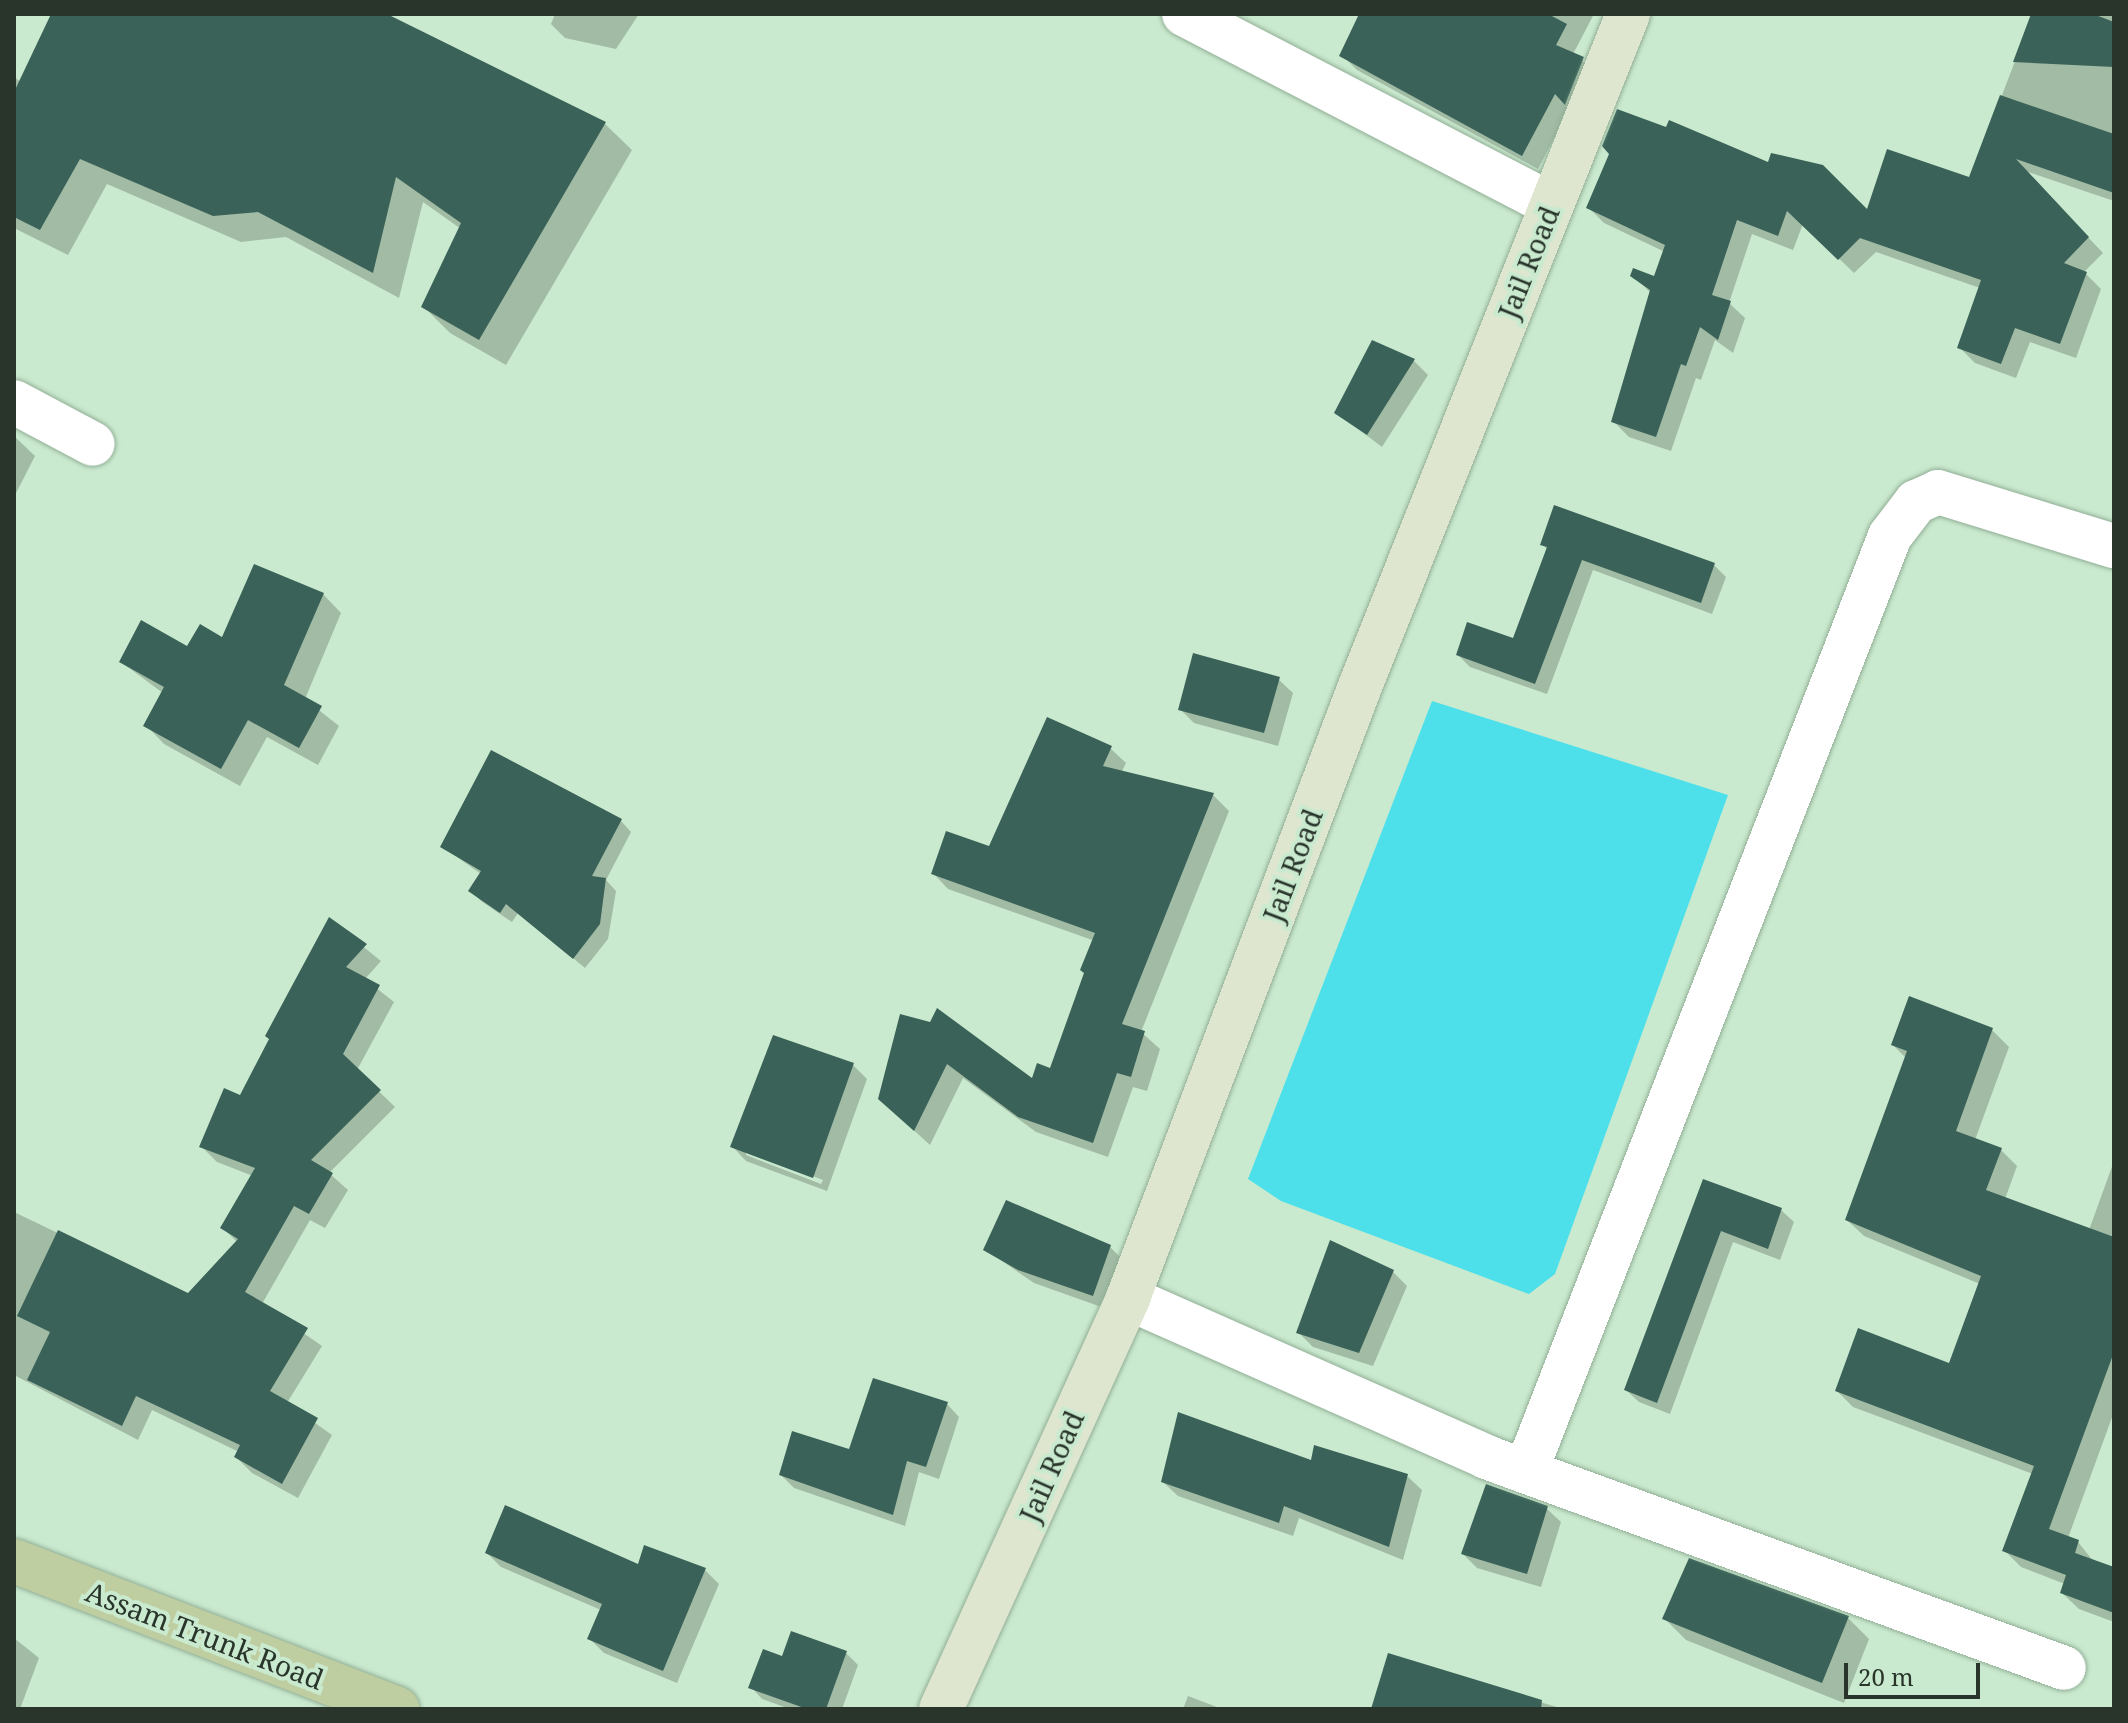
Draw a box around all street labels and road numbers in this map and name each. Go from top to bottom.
street label: Jail Road [1490,201,1566,323]
street label: Jail Road [1255,804,1329,926]
street label: Jail Road [1012,1405,1090,1527]
street label: Assam Trunk Road [81,1574,329,1696]

